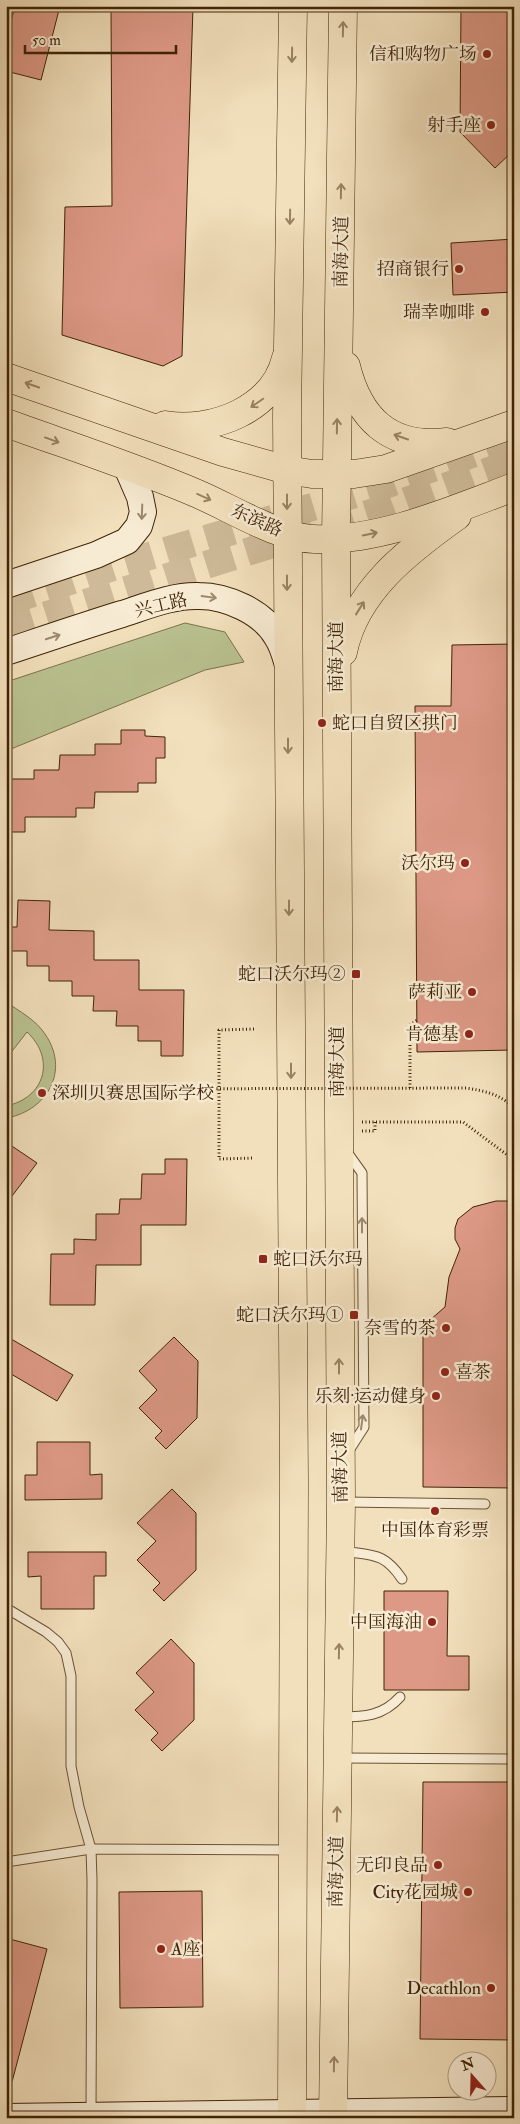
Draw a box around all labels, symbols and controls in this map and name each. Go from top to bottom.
one-way arrow [338,21,348,38]
scale bar [25,22,176,54]
text: 50 m [32,31,61,50]
place label: 信和购物广场 [369,43,477,66]
one-way arrow [287,46,297,63]
marker: 信和购物广场 [481,48,493,60]
place label: 射手座 [427,114,481,137]
marker: 射手座 [485,119,497,131]
one-way arrow [336,184,346,200]
one-way arrow [285,209,295,225]
street label: 南海大道 [329,216,354,288]
place label: 招商银行 [377,258,449,281]
marker: 招商银行 [453,263,465,275]
place label: 瑞幸咖啡 [403,301,475,324]
marker: 瑞幸咖啡 [479,306,491,318]
one-way arrow [24,380,40,390]
one-way arrow [250,398,264,408]
one-way arrow [333,419,342,435]
one-way arrow [394,432,409,441]
one-way arrow [44,436,59,445]
one-way arrow [196,493,211,502]
one-way arrow [282,494,292,510]
street label: 东滨路 [227,499,286,542]
one-way arrow [137,504,147,520]
one-way arrow [362,529,378,538]
one-way arrow [282,574,292,591]
street label: 兴工路 [132,588,190,623]
one-way arrow [201,592,217,602]
one-way arrow [356,602,366,616]
street label: 南海大道 [325,621,348,693]
one-way arrow [44,631,60,641]
place label: 蛇口自贸区拱门 [332,712,458,735]
marker: 蛇口自贸区拱门 [316,717,328,729]
one-way arrow [283,737,293,753]
place label: 沃尔玛 [401,852,455,875]
marker: 沃尔玛 [459,857,471,869]
one-way arrow [284,900,294,916]
place label: 蛇口沃尔玛② [238,963,346,986]
marker: 蛇口沃尔玛② [350,968,362,980]
place label: 萨莉亚 [408,981,462,1004]
marker: 萨莉亚 [466,986,478,998]
place label: 肯德基 [405,1023,459,1046]
street label: 南海大道 [326,1026,349,1098]
marker: 肯德基 [463,1028,475,1040]
one-way arrow [286,1062,296,1078]
place label: 深圳贝赛思国际学校 [52,1082,214,1105]
marker: 深圳贝赛思国际学校 [36,1087,48,1099]
one-way arrow [357,1218,367,1234]
place label: 蛇口沃尔玛 [273,1248,363,1271]
marker: 蛇口沃尔玛 [257,1253,269,1265]
place label: 蛇口沃尔玛① [236,1304,344,1327]
marker: 蛇口沃尔玛① [348,1309,360,1321]
place label: 奈雪的茶 [364,1317,436,1340]
marker: 奈雪的茶 [440,1322,452,1334]
one-way arrow [334,1359,344,1375]
place label: 喜茶 [455,1361,491,1384]
marker: 喜茶 [439,1366,451,1378]
place label: 乐刻·运动健身 [314,1385,426,1408]
marker: 乐刻·运动健身 [430,1390,442,1402]
one-way arrow [357,1415,367,1431]
street label: 南海大道 [328,1431,353,1503]
marker: 中国体育彩票 [429,1505,441,1517]
place label: 中国体育彩票 [381,1519,489,1542]
place label: 中国海油 [350,1611,422,1634]
marker: 中国海油 [426,1616,438,1628]
one-way arrow [334,1644,344,1660]
one-way arrow [332,1806,342,1822]
street label: 南海大道 [324,1836,349,1908]
place label: 无印良品 [356,1854,428,1877]
marker: 无印良品 [432,1859,444,1871]
place label: City花园城 [373,1881,458,1904]
marker: City花园城 [462,1886,474,1898]
place label: A座 [170,1938,200,1961]
marker: A座 [155,1943,167,1955]
place label: Decathlon [406,1977,481,2000]
marker: Decathlon [485,1982,497,1994]
north arrow [448,2052,498,2102]
text: N [458,2054,477,2075]
one-way arrow [329,2056,339,2072]

